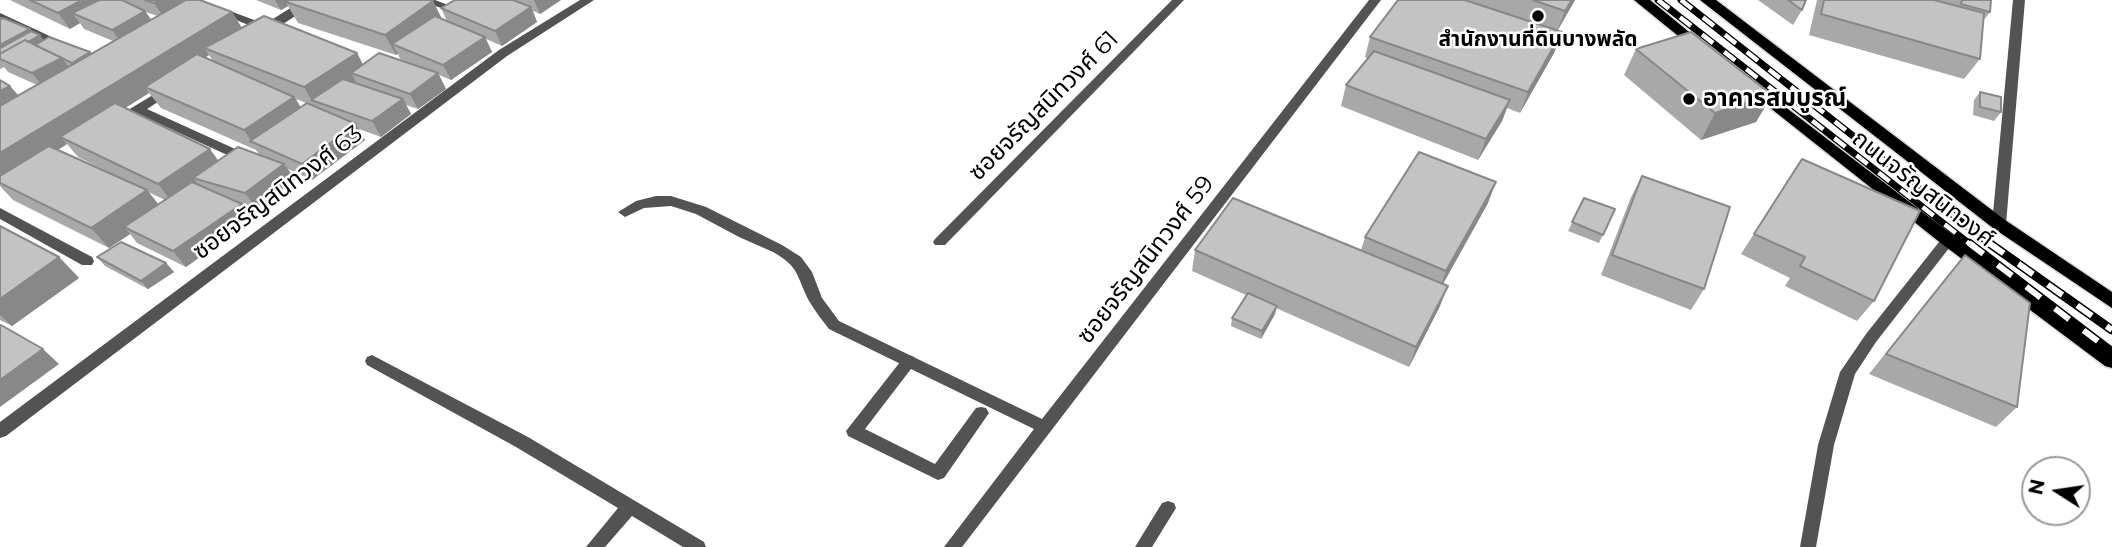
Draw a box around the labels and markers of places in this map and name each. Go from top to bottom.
marker: สำนักงานที่ดินบางพลัด [1530,8,1546,24]
place label: สำนักงานที่ดินบางพลัด [1438,27,1638,53]
place label: อาคารสมบูรณ์ [1703,85,1846,113]
marker: อาคารสมบูรณ์ [1681,91,1697,107]

